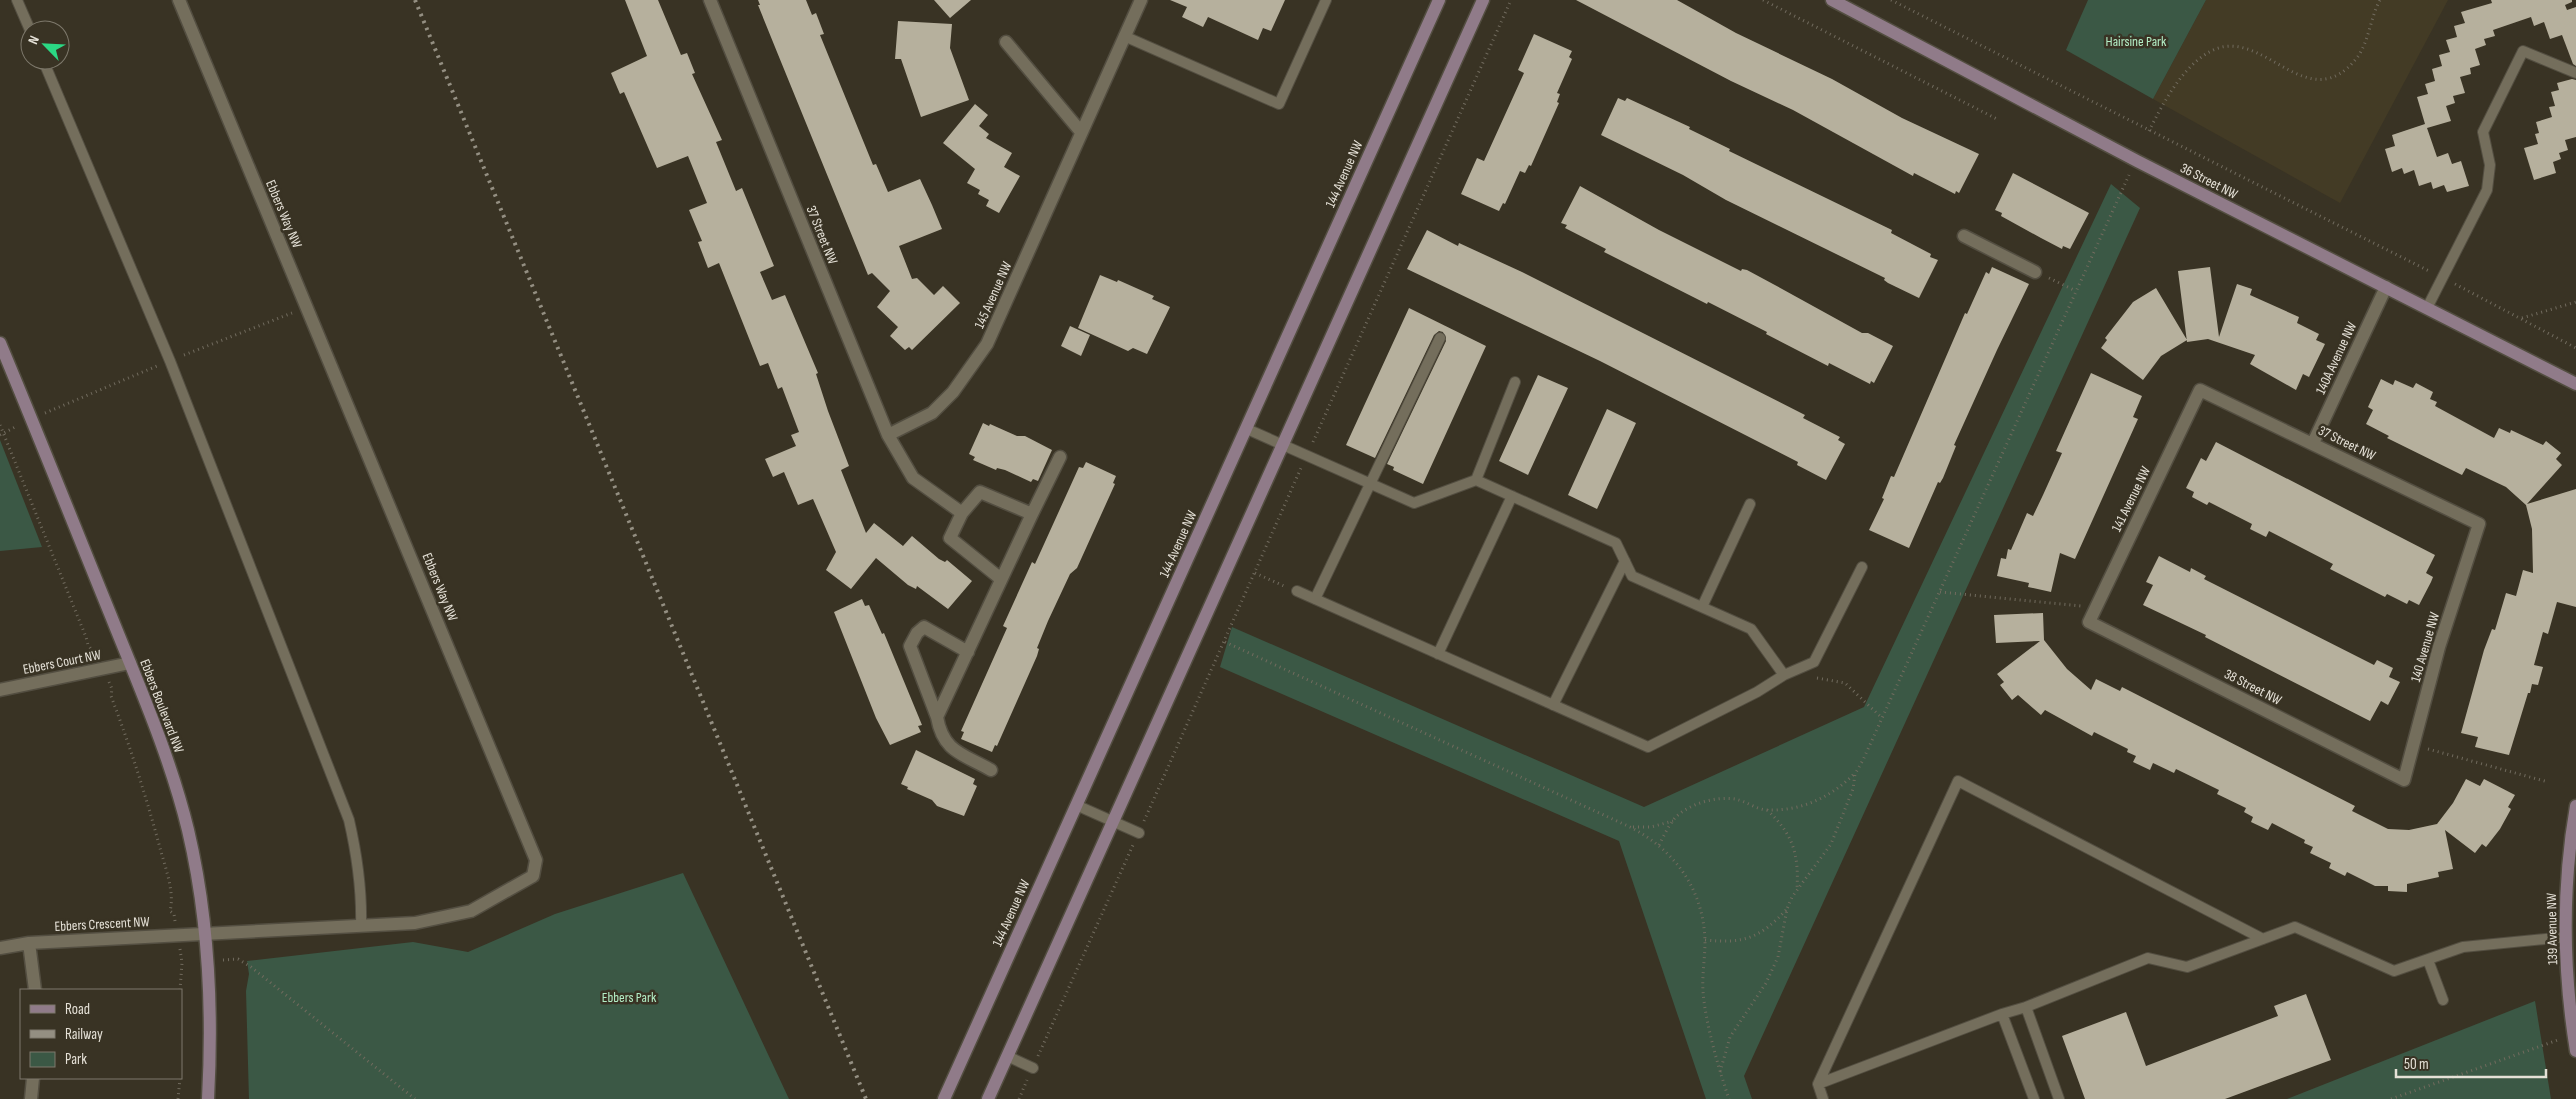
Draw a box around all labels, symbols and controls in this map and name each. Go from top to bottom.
north arrow [20,20,70,70]
text: N [24,33,43,47]
park label: Hairsine Park [2106,33,2167,50]
street label: 144 Avenue NW [1322,138,1366,210]
street label: 36 Street NW [2177,159,2241,203]
street label: Ebbers Way NW [262,178,306,250]
street label: 37 Street NW [803,203,841,267]
street label: 145 Avenue NW [971,259,1015,331]
street label: 140A Avenue NW [2312,319,2360,397]
street label: 37 Street NW [2316,422,2378,464]
street label: 141 Avenue NW [2108,464,2154,534]
street label: 144 Avenue NW [1156,508,1200,580]
street label: Ebbers Way NW [419,550,461,624]
street label: 140 Avenue NW [2407,610,2443,684]
street label: Ebbers Court NW [21,646,103,678]
street label: Ebbers Boulevard NW [136,657,188,755]
street label: 38 Street NW [2221,665,2285,709]
street label: 144 Avenue NW [989,877,1033,949]
street label: 139 Avenue NW [2543,893,2561,965]
street label: Ebbers Crescent NW [54,913,150,935]
legend [20,989,182,1079]
park label: Ebbers Park [602,989,657,1006]
text: Road [65,1000,90,1019]
text: Railway [65,1025,103,1044]
scale bar [2396,1046,2546,1078]
text: Park [65,1050,87,1069]
text: 50 m [2404,1055,2429,1074]

